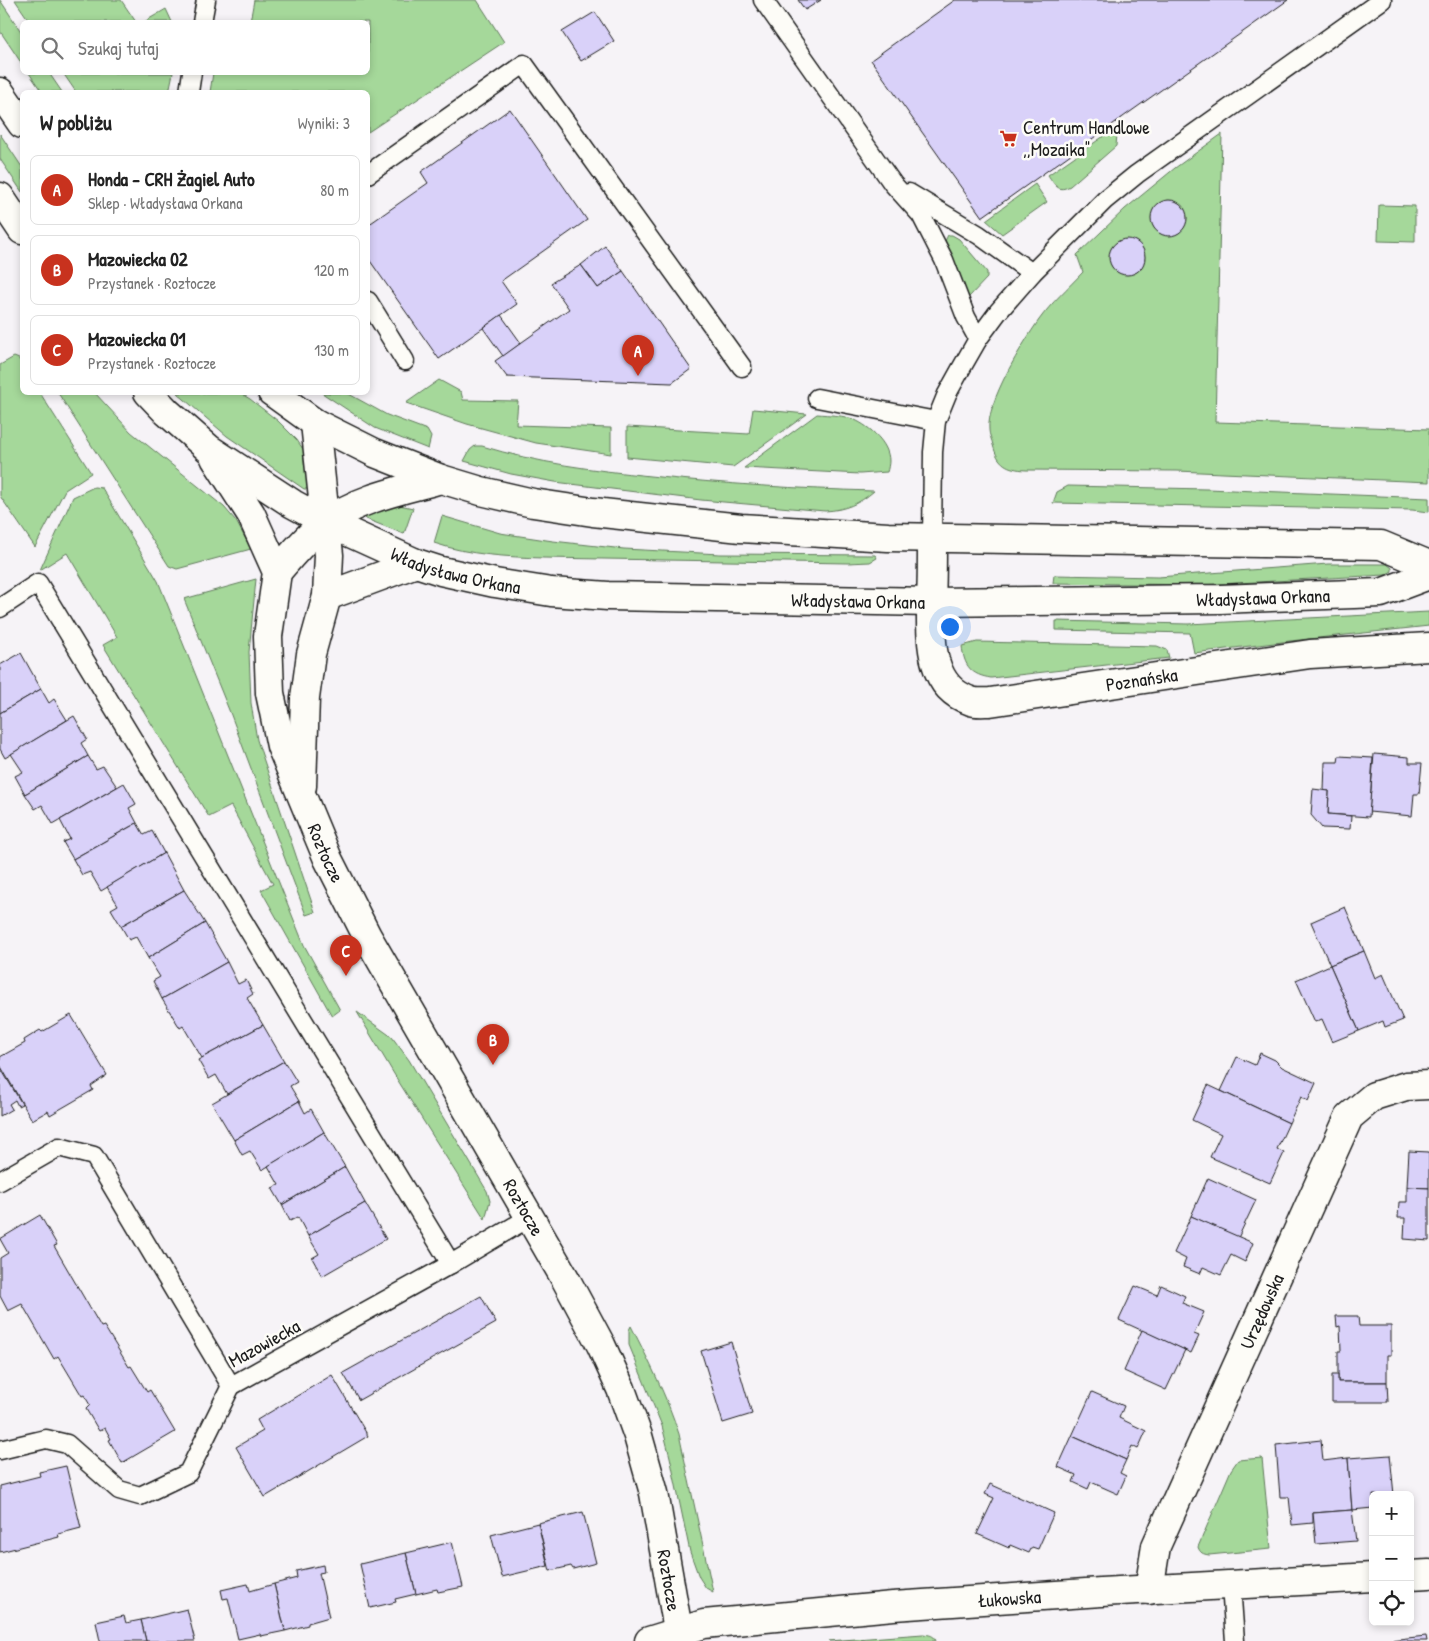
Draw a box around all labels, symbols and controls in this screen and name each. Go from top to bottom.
search box [20,20,370,75]
icon: search [38,34,66,62]
text: Szukaj tutaj [78,35,159,61]
text: W pobliżu [40,108,112,137]
text: Wyniki: 3 [298,112,350,134]
place label: Centrum Handlowe ,,Mozaika" [1023,114,1150,162]
supermarket icon: Centrum Handlowe ,,Mozaika" [999,128,1019,148]
text: Honda - CRH Żagiel Auto [88,166,255,192]
text: A [53,179,61,201]
text: 80 m [320,179,349,201]
text: Sklep · Władysława Orkana [88,192,243,214]
text: Mazowiecka 02 [88,246,188,272]
text: B [53,259,61,281]
text: 120 m [314,259,349,281]
text: Przystanek · Roztocze [88,272,216,294]
text: Mazowiecka 01 [88,326,186,352]
pin: A [622,335,654,376]
text: C [53,339,61,361]
text: 130 m [314,339,349,361]
text: Przystanek · Roztocze [88,352,216,374]
street label: Władysława Orkana [387,540,523,600]
street label: Władysława Orkana [1196,582,1331,612]
street label: Władysława Orkana [791,586,926,615]
your location [937,614,963,640]
street label: Poznańska [1104,661,1180,697]
street label: Roztocze [302,820,351,887]
pin: C [330,935,362,976]
pin: B [477,1024,509,1065]
street label: Roztocze [497,1174,551,1241]
street label: Urzędowska [1233,1269,1290,1353]
street label: Mazowiecka [224,1312,305,1373]
map controls [1369,1491,1414,1626]
button: + [1369,1491,1414,1536]
button: − [1369,1536,1414,1581]
street label: Roztocze [651,1548,688,1613]
button: locate [1369,1581,1414,1626]
street label: Łukowska [977,1583,1042,1613]

